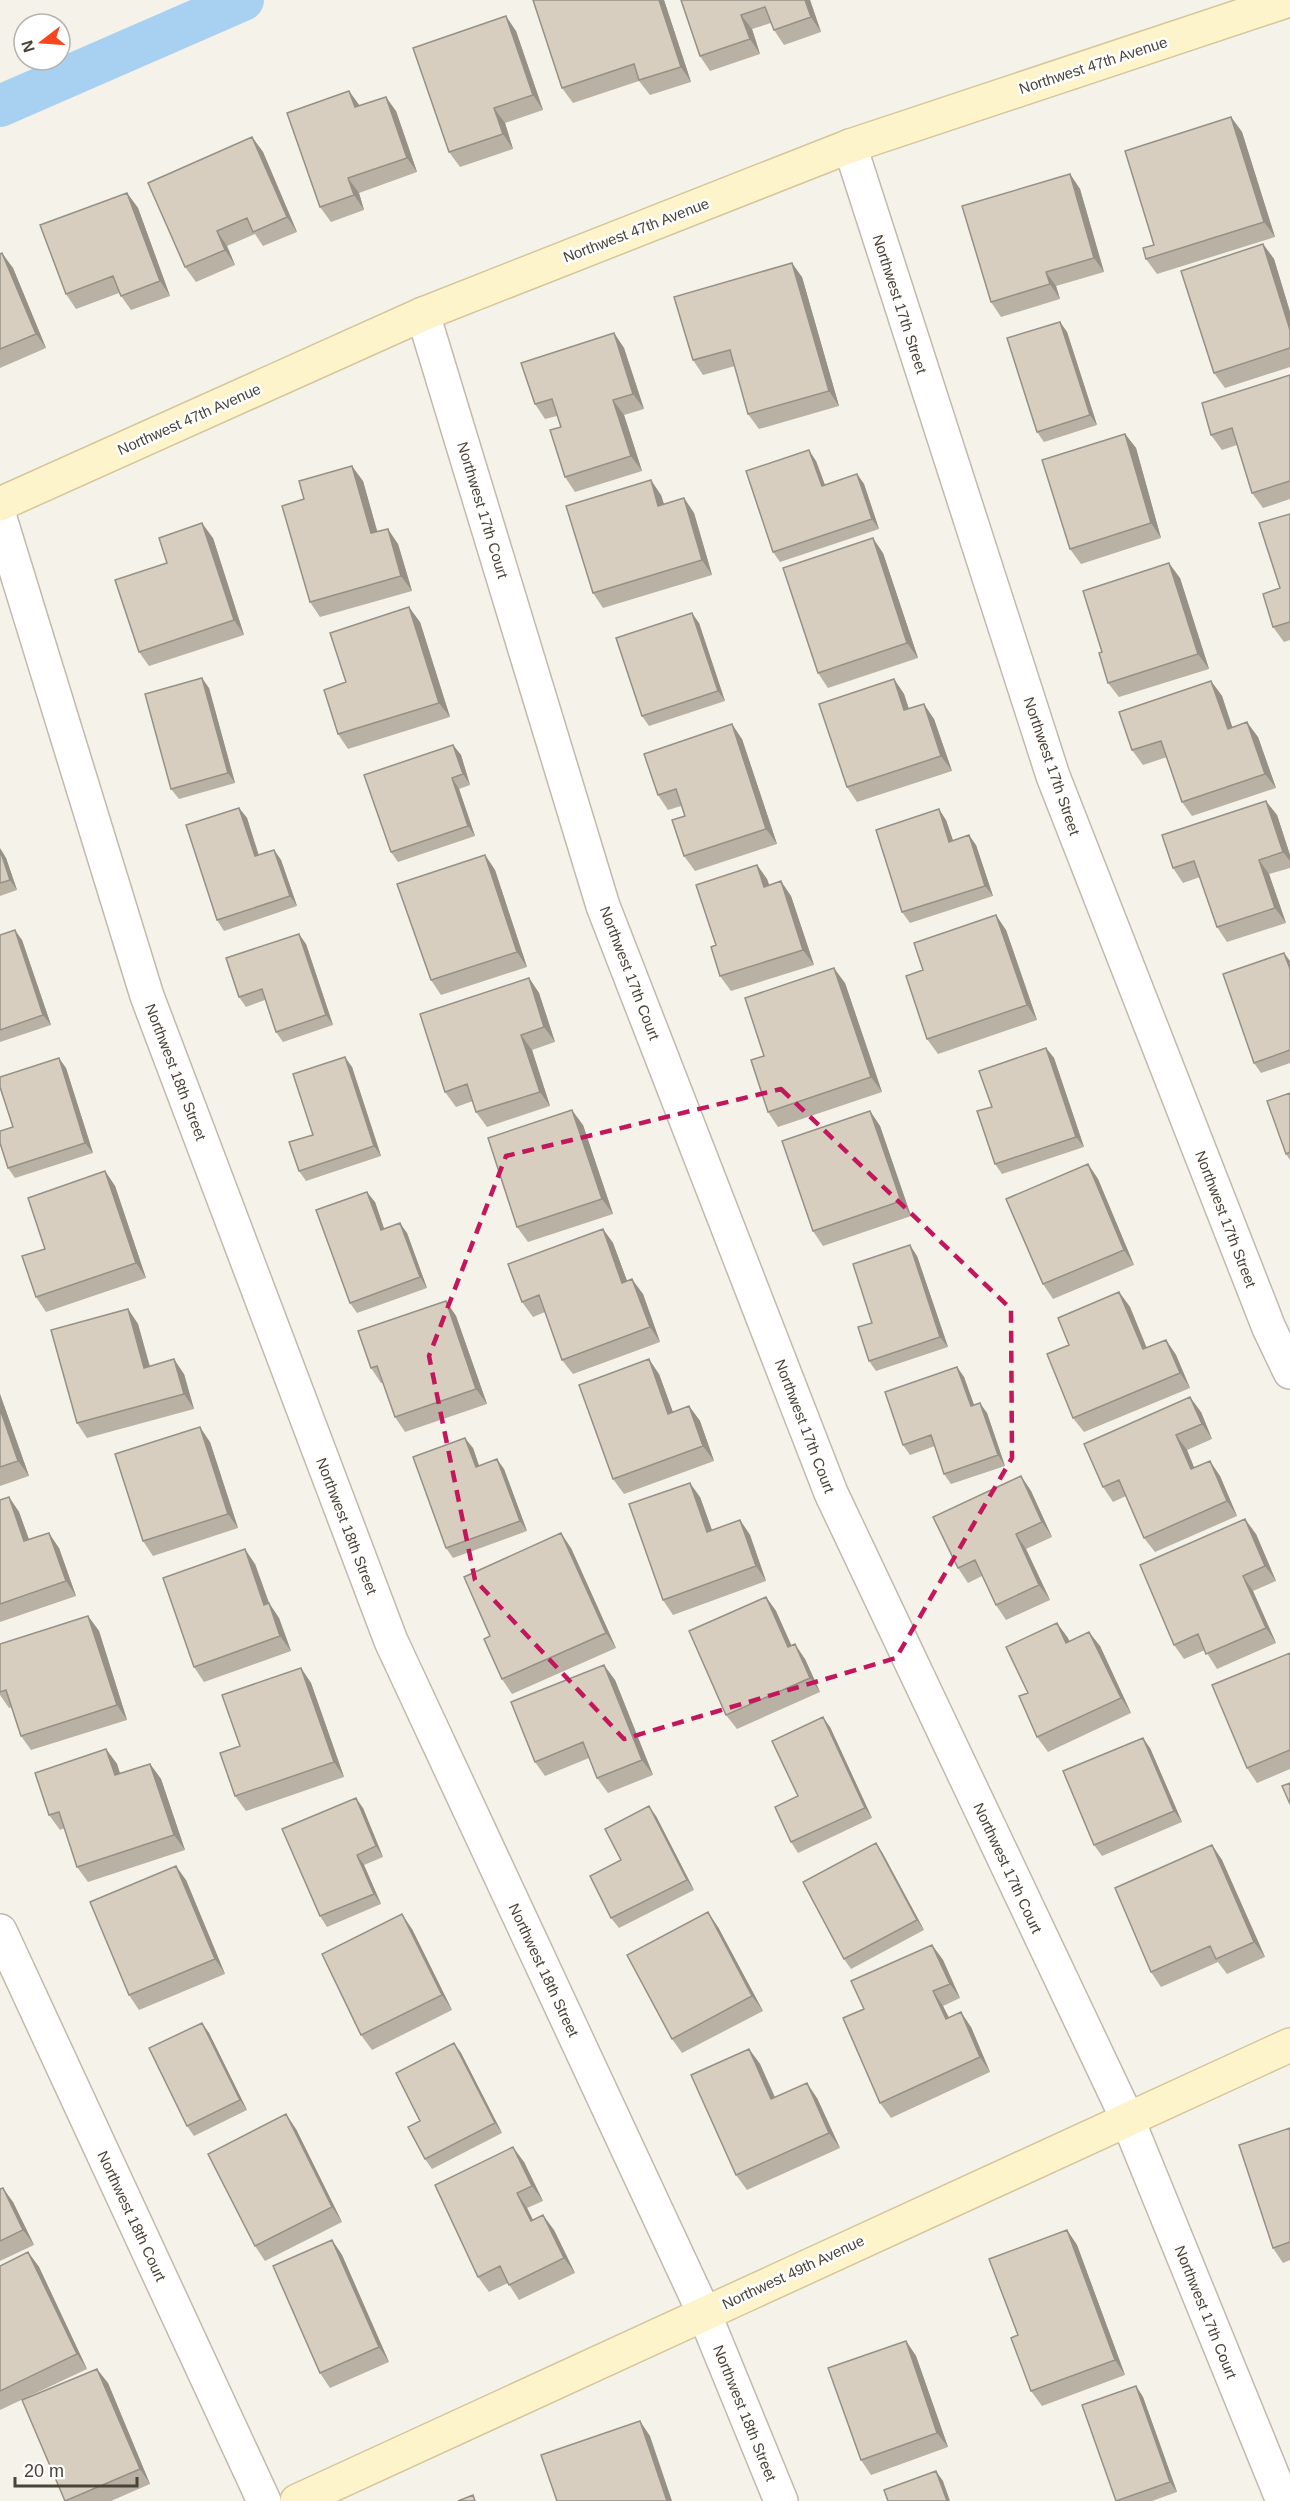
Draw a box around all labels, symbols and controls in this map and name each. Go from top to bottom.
north arrow [12,12,72,72]
street label: Northwest 47th Avenue [1017,33,1169,97]
text: N [18,38,38,54]
street label: Northwest 47th Avenue [561,194,711,266]
street label: Northwest 17th Street [870,232,931,376]
street label: Northwest 47th Avenue [115,380,263,458]
street label: Northwest 17th Court [454,440,512,581]
street label: Northwest 17th Street [1020,695,1084,838]
street label: Northwest 17th Court [597,904,664,1043]
street label: Northwest 18th Street [142,1001,210,1144]
street label: Northwest 17th Street [1192,1148,1260,1291]
street label: Northwest 17th Court [772,1357,839,1496]
street label: Northwest 18th Street [313,1455,381,1598]
street label: Northwest 17th Court [970,1800,1046,1937]
street label: Northwest 18th Street [506,1901,583,2040]
street label: Northwest 18th Court [94,2148,170,2285]
street label: Northwest 49th Avenue [719,2232,867,2312]
street label: Northwest 17th Court [1172,2243,1241,2382]
street label: Northwest 18th Street [710,2343,780,2484]
scale bar [15,2450,136,2488]
text: 20 m [24,2461,64,2481]

